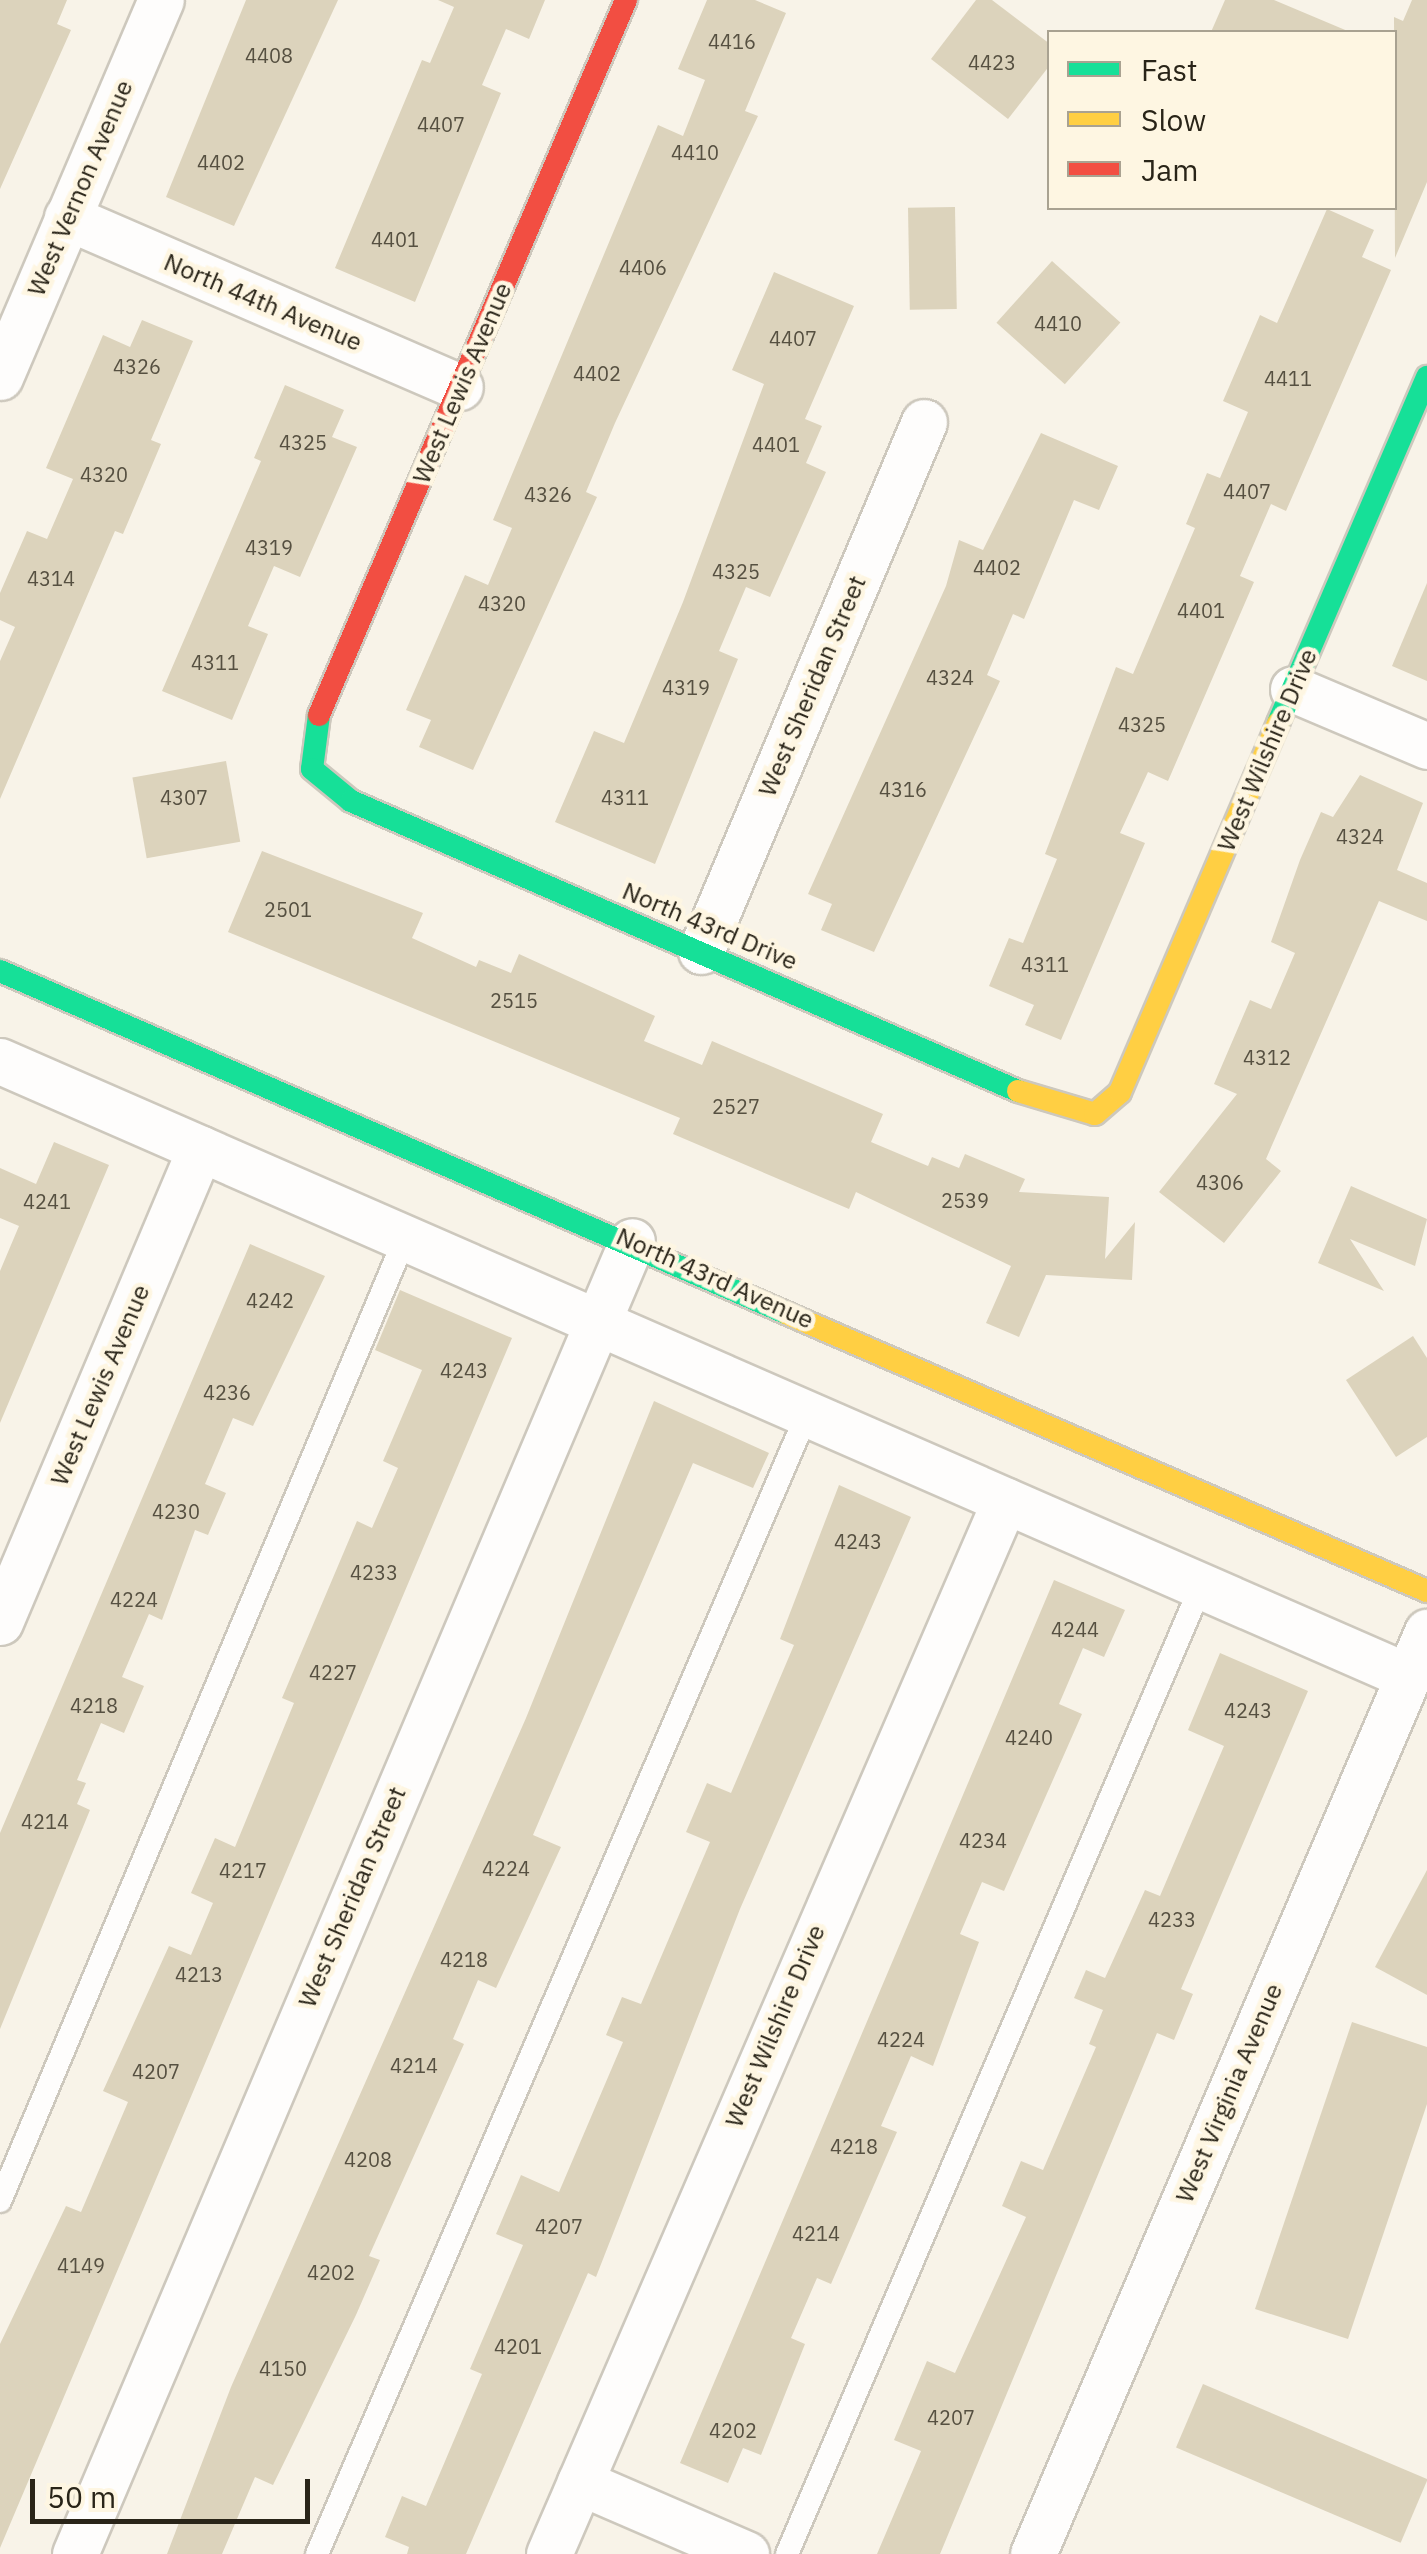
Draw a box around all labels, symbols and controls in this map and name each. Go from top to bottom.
house number: 4416 [708,29,756,53]
legend [1047,30,1397,210]
house number: 4408 [245,43,293,67]
house number: 4423 [968,50,1016,74]
text: Fast [1141,50,1198,89]
street label: West Vernon Avenue [21,76,139,300]
text: Slow [1141,100,1206,139]
house number: 4407 [417,112,465,136]
house number: 4410 [671,140,719,164]
house number: 4402 [197,150,245,174]
text: Jam [1141,150,1199,189]
house number: 4401 [371,227,419,251]
street label: North 44th Avenue [159,247,367,357]
house number: 4406 [619,255,667,279]
street label: West Lewis Avenue [406,278,518,488]
house number: 4410 [1034,311,1082,335]
house number: 4407 [769,326,817,350]
house number: 4326 [113,354,161,378]
house number: 4402 [573,361,621,385]
house number: 4411 [1264,366,1312,390]
house number: 4325 [279,430,327,454]
house number: 4401 [752,432,800,456]
house number: 4320 [80,462,128,486]
house number: 4407 [1223,479,1271,503]
house number: 4326 [524,482,572,506]
house number: 4319 [245,535,293,559]
house number: 4402 [973,555,1021,579]
house number: 4325 [712,559,760,583]
house number: 4314 [27,566,75,590]
street label: West Sheridan Street [752,571,872,801]
house number: 4320 [478,591,526,615]
house number: 4401 [1177,598,1225,622]
street label: West Wilshire Drive [1211,644,1323,856]
house number: 4311 [191,650,239,674]
house number: 4324 [926,665,974,689]
house number: 4319 [662,675,710,699]
house number: 4325 [1118,712,1166,736]
house number: 4316 [879,777,927,801]
house number: 4307 [160,785,208,809]
house number: 4311 [601,785,649,809]
house number: 4324 [1336,824,1384,848]
street label: North 43rd Drive [618,876,802,976]
house number: 2501 [264,897,312,921]
house number: 4311 [1021,952,1069,976]
house number: 2515 [490,988,538,1012]
house number: 4312 [1243,1045,1291,1069]
house number: 2527 [712,1094,760,1118]
house number: 4306 [1196,1170,1244,1194]
house number: 2539 [941,1188,989,1212]
house number: 4241 [23,1189,71,1213]
street label: North 43rd Avenue [612,1221,818,1335]
street label: West Lewis Avenue [44,1280,156,1490]
house number: 4242 [246,1288,294,1312]
house number: 4243 [440,1358,488,1382]
house number: 4236 [203,1380,251,1404]
house number: 4230 [152,1499,200,1523]
house number: 4243 [834,1529,882,1553]
house number: 4233 [350,1560,398,1584]
house number: 4224 [110,1587,158,1611]
house number: 4244 [1051,1617,1099,1641]
house number: 4227 [309,1660,357,1684]
house number: 4218 [70,1693,118,1717]
house number: 4243 [1224,1698,1272,1722]
house number: 4240 [1005,1725,1053,1749]
street label: West Sheridan Street [292,1782,412,2012]
house number: 4214 [21,1809,69,1833]
house number: 4234 [959,1828,1007,1852]
house number: 4224 [482,1856,530,1880]
house number: 4217 [219,1858,267,1882]
house number: 4233 [1148,1907,1196,1931]
street label: West Wilshire Drive [719,1920,831,2132]
house number: 4218 [440,1947,488,1971]
house number: 4213 [175,1962,223,1986]
street label: West Virginia Avenue [1169,1979,1289,2207]
house number: 4224 [877,2027,925,2051]
house number: 4214 [390,2053,438,2077]
house number: 4207 [132,2059,180,2083]
house number: 4218 [830,2134,878,2158]
house number: 4208 [344,2147,392,2171]
house number: 4207 [535,2214,583,2238]
house number: 4214 [792,2221,840,2245]
house number: 4149 [57,2253,105,2277]
house number: 4202 [307,2260,355,2284]
house number: 4201 [494,2334,542,2358]
house number: 4150 [259,2356,307,2380]
house number: 4207 [927,2405,975,2429]
house number: 4202 [709,2418,757,2442]
scale bar [35,2459,315,2521]
text: 50 m [47,2477,116,2516]

